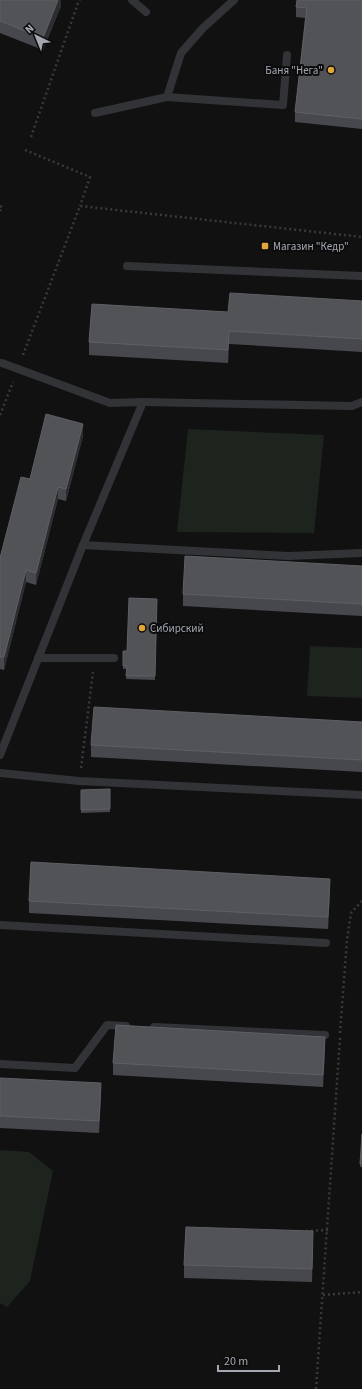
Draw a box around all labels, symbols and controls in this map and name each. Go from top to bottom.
north arrow [16,16,56,56]
text: N [22,21,37,37]
place label: Баня "Нега" [265,63,323,78]
marker: Баня "Нега" [326,65,336,75]
place label: Магазин "Кедр" [273,239,349,254]
marker: Магазин "Кедр" [260,241,270,251]
place label: Сибирский [150,621,204,636]
marker: Сибирский [137,623,147,633]
scale bar [218,1347,279,1373]
text: 20 m [224,1353,248,1370]

